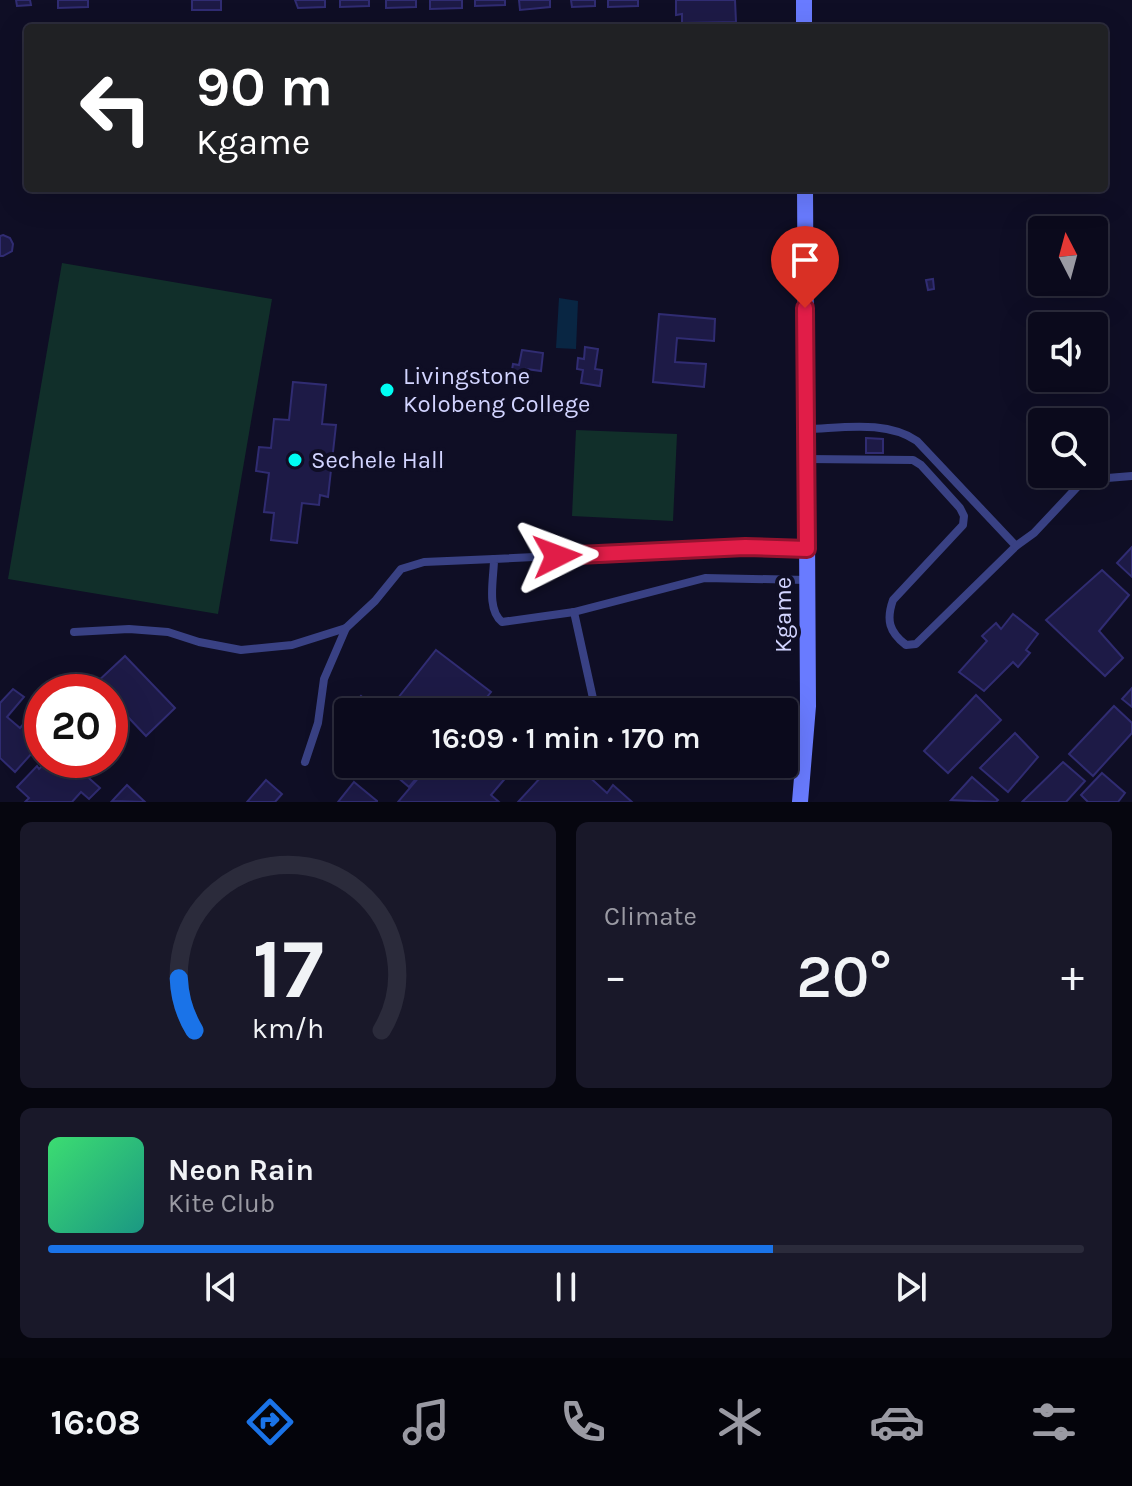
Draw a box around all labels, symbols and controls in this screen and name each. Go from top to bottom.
text: 90 m [196,54,333,119]
icon: left [64,56,168,160]
text: Kgame [196,121,310,163]
north arrow [1028,216,1108,296]
map controls [1028,216,1108,488]
pin [771,226,839,308]
icon: arrive [783,238,827,282]
button: sound [1028,312,1108,392]
place label: Livingstone Kolobeng College [403,362,590,418]
marker: Livingstone Kolobeng College [378,381,396,399]
button: search [1028,408,1108,488]
place label: Sechele Hall [311,446,444,474]
marker: Sechele Hall [286,451,304,469]
position arrow [515,514,599,598]
street label: Kgame [769,577,797,653]
speed limit sign: 20 [24,674,128,778]
text: 16:09 · 1 min · 170 m [431,720,701,756]
text: Climate [604,901,697,932]
text: 17 [252,921,324,1018]
text: 20° [796,942,892,1012]
text: − [604,951,627,1002]
text: + [1061,951,1084,1002]
text: km/h [252,1012,324,1045]
text: Neon Rain [168,1152,314,1188]
text: Kite Club [168,1188,275,1219]
icon: previous [199,1265,243,1309]
icon: pause [544,1265,588,1309]
icon: next [889,1265,933,1309]
icon: directions [242,1394,298,1450]
icon: music [398,1394,454,1450]
icon: phone [555,1394,611,1450]
icon: climate [712,1394,768,1450]
icon: car [869,1394,925,1450]
icon: filters [1026,1394,1082,1450]
text: 16:08 [50,1401,141,1443]

